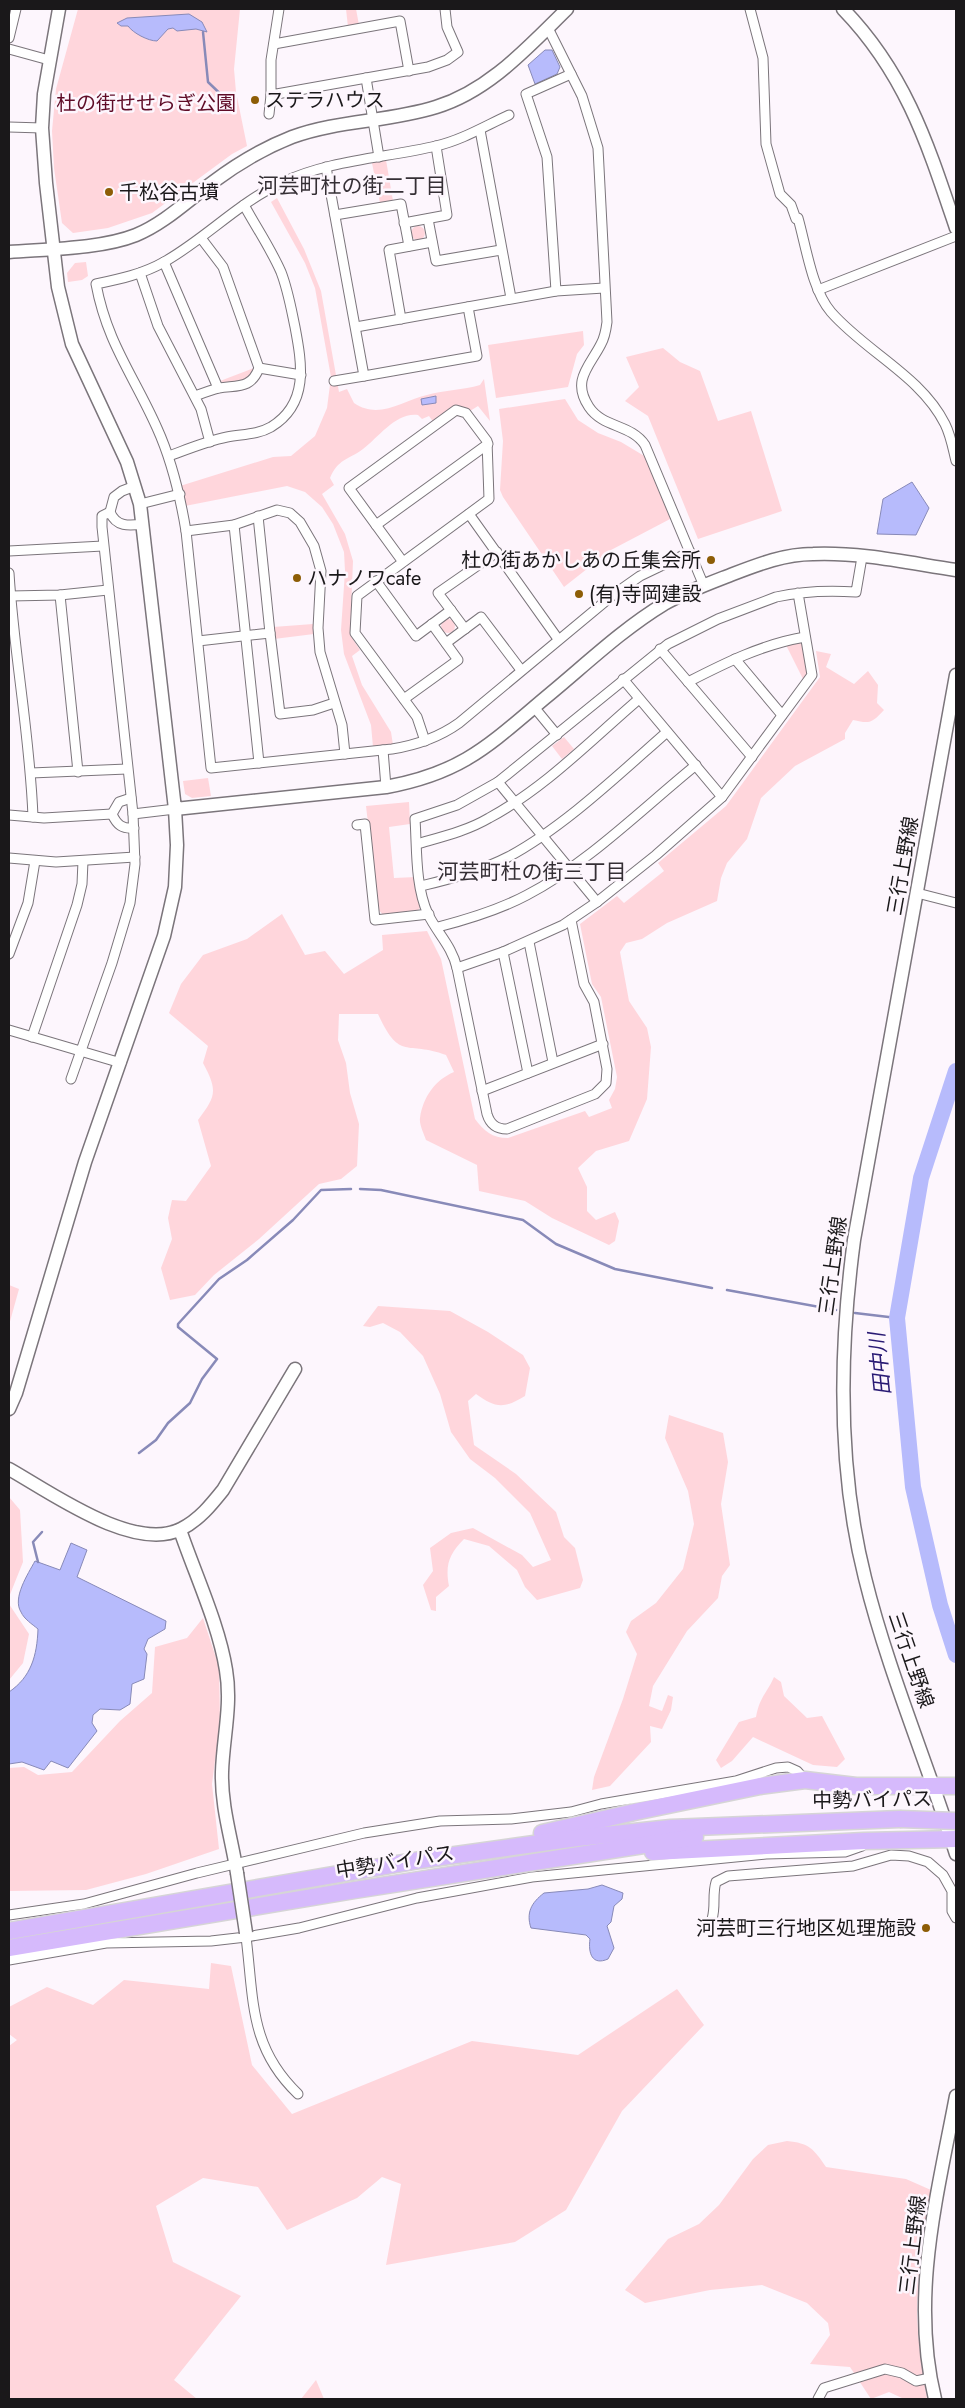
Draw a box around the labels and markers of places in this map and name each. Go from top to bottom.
place label: ステラハウス [265,86,385,115]
marker: ステラハウス [249,94,261,106]
place label: 千松谷古墳 [119,178,219,207]
marker: 千松谷古墳 [103,186,115,198]
place label: 杜の街あかしあの丘集会所 [461,546,701,575]
marker: 杜の街あかしあの丘集会所 [705,554,717,566]
place label: ハナノワcafe [307,564,421,593]
marker: ハナノワcafe [291,572,303,584]
place label: (有)寺岡建設 [589,580,701,609]
marker: (有)寺岡建設 [573,588,585,600]
place label: 河芸町三行地区処理施設 [696,1914,916,1943]
marker: 河芸町三行地区処理施設 [920,1922,932,1934]

